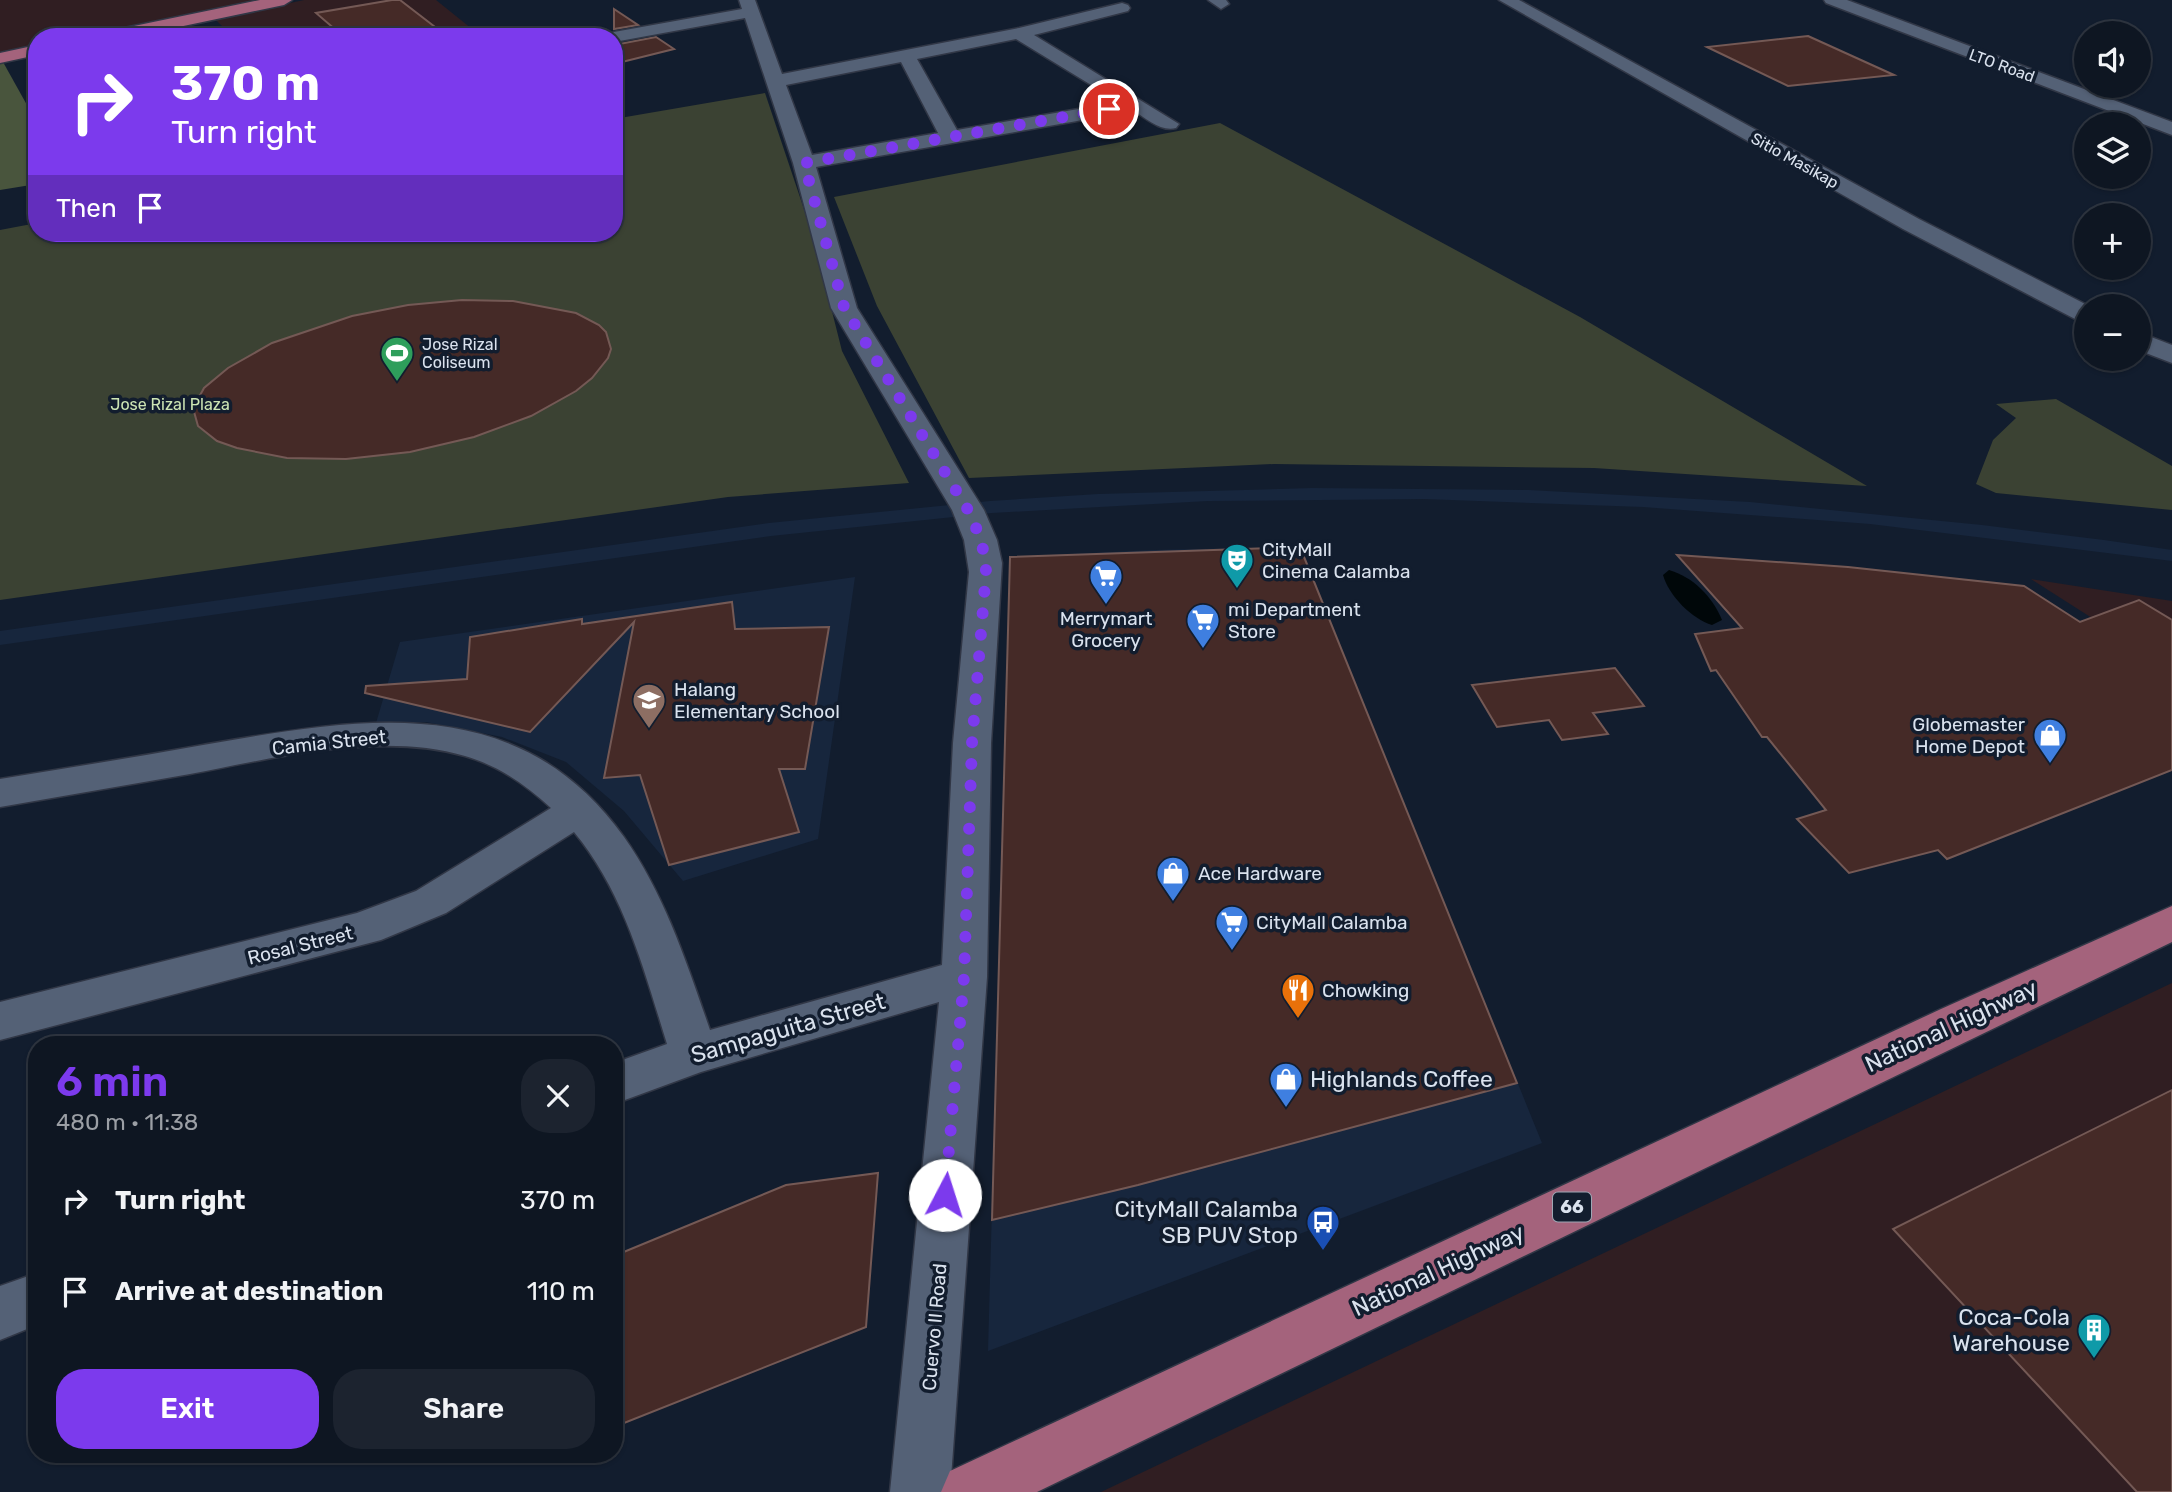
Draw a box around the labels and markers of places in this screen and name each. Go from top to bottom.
pin [1079,79,1139,139]
sports icon: Jose Rizal Coliseum [378,334,416,383]
place label: Jose Rizal Coliseum [422,335,498,372]
place label: CityMall Cinema Calamba [1262,538,1410,583]
theatre icon: CityMall Cinema Calamba [1218,541,1256,590]
supermarket icon: Merrymart Grocery [1087,557,1125,606]
place label: mi Department Store [1228,598,1361,643]
supermarket icon: mi Department Store [1184,601,1222,650]
place label: Merrymart Grocery [1060,607,1153,652]
place label: Halang Elementary School [674,678,840,723]
school or university icon: Halang Elementary School [630,681,668,730]
place label: Globemaster Home Depot [1912,713,2026,758]
shop icon: Globemaster Home Depot [2031,716,2069,765]
shop icon: Ace Hardware [1154,854,1192,903]
place label: Ace Hardware [1198,862,1322,885]
supermarket icon: CityMall Calamba [1213,903,1251,952]
place label: CityMall Calamba [1256,911,1408,934]
restaurant icon: Chowking [1279,971,1317,1020]
place label: Chowking [1322,979,1409,1002]
shop icon: Highlands Coffee [1267,1060,1305,1109]
place label: Highlands Coffee [1310,1065,1493,1093]
place label: CityMall Calamba SB PUV Stop [1115,1195,1298,1249]
bus stop icon: CityMall Calamba SB PUV Stop [1304,1203,1342,1252]
place label: Coca-Cola Warehouse [1952,1303,2070,1357]
building icon: Coca-Cola Warehouse [2075,1311,2113,1360]

